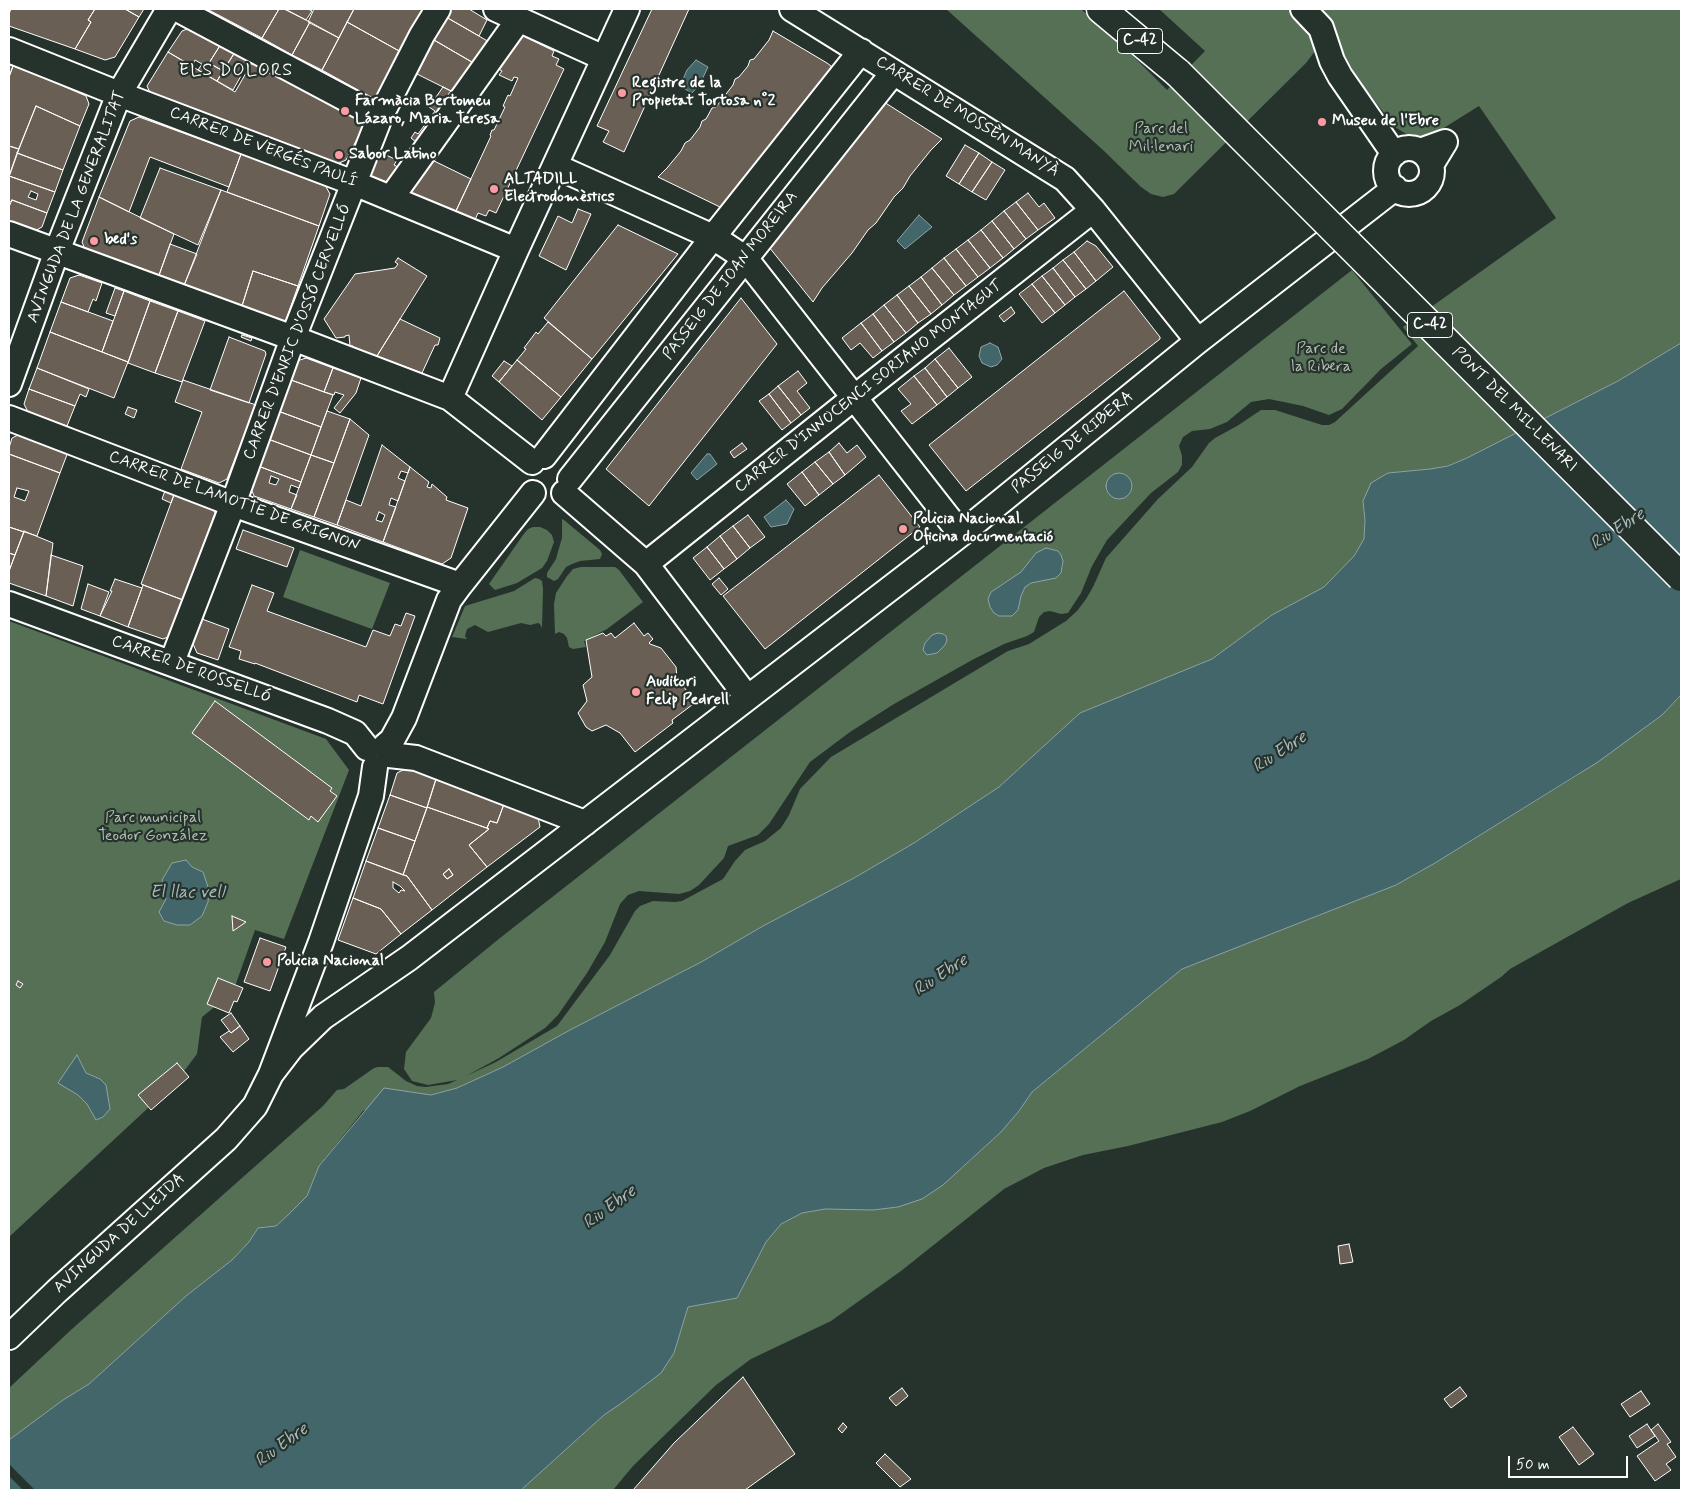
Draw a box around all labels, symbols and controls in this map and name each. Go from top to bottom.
road number: C-42 [1118,28,1162,54]
street label: CARRER DE MOSSÈN MANYÀ [872,53,1062,181]
district label: ELS DOLORS [178,60,294,82]
place label: Registre de la Propietat Tortosa n°2 [632,74,775,112]
marker: Registre de la Propietat Tortosa n°2 [616,87,628,99]
street label: AVINGUDA DE LA GENERALITAT [24,88,130,326]
place label: Farmàcia Bertomeu Lázaro, Maria Teresa [355,92,500,130]
street label: CARRER DE VERGÉS PAULÍ [166,103,360,193]
marker: Farmàcia Bertomeu Lázaro, Maria Teresa [339,105,351,117]
place label: Museu de l'Ebre [1332,112,1439,132]
marker: Museu de l'Ebre [1316,116,1328,128]
park label: Parc del Mil·lenari [1129,120,1193,158]
place label: Sabor Latino [349,145,437,165]
marker: Sabor Latino [333,149,345,161]
place label: ALTADILL Electrodomèstics [504,170,615,208]
marker: ALTADILL Electrodomèstics [488,183,500,195]
street label: PASSEIG DE JOAN MOREIRA [659,188,803,364]
street label: CARRER D'ENRIC D'OSSÓ CERVELLÓ [240,201,356,463]
place label: bed's [104,231,137,251]
marker: bed's [88,235,100,247]
street label: CARRER D'INNOCENCI SORIANO MONTAGUT [731,277,1007,497]
road number: C-42 [1408,312,1452,338]
park label: Parc de la Ribera [1291,340,1351,378]
street label: PONT DEL MIL·LENARI [1447,343,1581,477]
street label: PASSEIG DE RIBERA [1008,388,1138,498]
street label: CARRER DE LAMOTTE DE GRIGNON [106,448,362,556]
water label: Riu Ebre [1587,504,1649,556]
place label: Policia Nacional. Oficina documentació [913,510,1053,548]
marker: Policia Nacional. Oficina documentació [897,523,909,535]
street label: CARRER DE ROSSELLÓ [109,632,273,708]
place label: Auditori Felip Pedrell [646,673,729,711]
marker: Auditori Felip Pedrell [630,686,642,698]
water label: Riu Ebre [1249,727,1311,779]
park label: Parc municipal Teodor González [98,809,208,847]
water label: El llac vell [150,882,224,904]
water label: Riu Ebre [910,950,972,1002]
place label: Policia Nacional [277,952,384,972]
marker: Policia Nacional [261,956,273,968]
street label: AVINGUDA DE LLEIDA [50,1170,190,1298]
water label: Riu Ebre [579,1181,641,1235]
water label: Riu Ebre [251,1419,313,1473]
scale bar [1510,1446,1630,1478]
text: 50 m [1516,1455,1550,1475]

